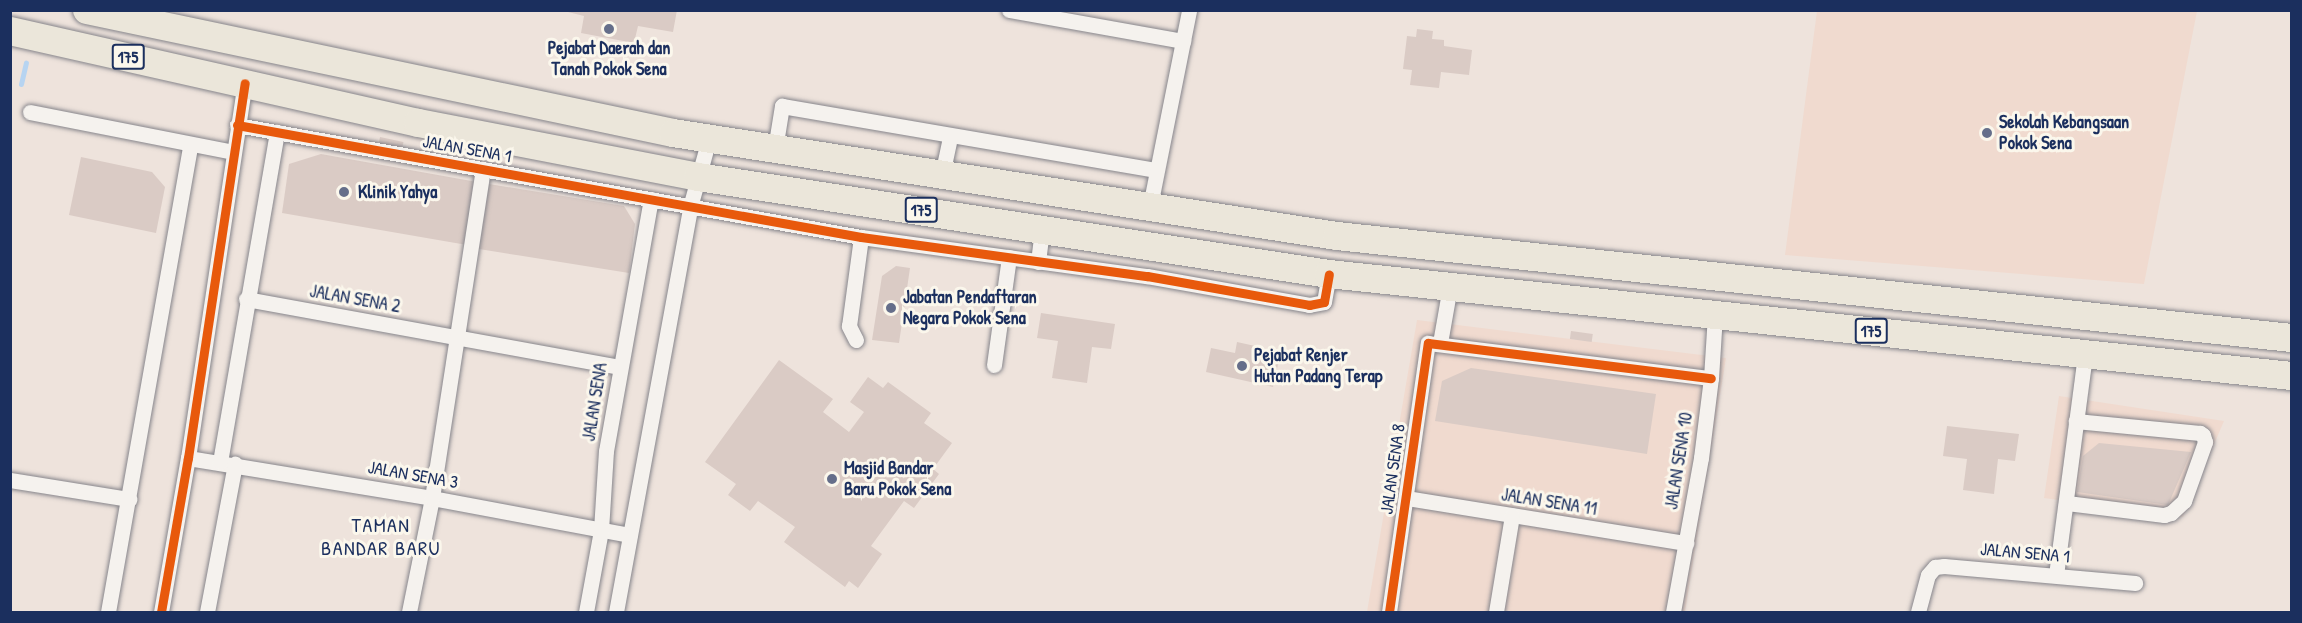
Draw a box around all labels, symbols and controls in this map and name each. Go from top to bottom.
marker: Pejabat Daerah dan Tanah Pokok Sena [602,22,616,36]
place label: Pejabat Daerah dan Tanah Pokok Sena [548,38,670,80]
road number: 175 [112,44,144,70]
place label: Sekolah Kebangsaan Pokok Sena [1999,112,2129,154]
marker: Sekolah Kebangsaan Pokok Sena [1980,126,1994,140]
street label: JALAN SENA 1 [421,131,513,167]
place label: Klinik Yahya [358,181,437,203]
marker: Klinik Yahya [335,183,353,201]
road number: 175 [904,197,938,223]
street label: JALAN SENA 2 [308,280,402,318]
place label: Jabatan Pendaftaran Negara Pokok Sena [903,287,1037,330]
marker: Jabatan Pendaftaran Negara Pokok Sena [884,301,898,315]
road number: 175 [1854,318,1888,344]
place label: Pejabat Renjer Hutan Padang Terap [1254,345,1383,388]
marker: Pejabat Renjer Hutan Padang Terap [1235,359,1249,373]
street label: JALAN SENA [578,361,612,443]
street label: JALAN SENA 10 [1661,411,1697,511]
street label: JALAN SENA 8 [1376,422,1410,516]
street label: JALAN SENA 3 [366,456,460,494]
place label: Masjid Bandar Baru Pokok Sena [844,458,951,500]
marker: Masjid Bandar Baru Pokok Sena [825,472,839,486]
street label: JALAN SENA 11 [1500,484,1598,520]
district label: TAMAN BANDAR BARU [321,513,441,560]
street label: JALAN SENA 1 [1979,538,2071,568]

